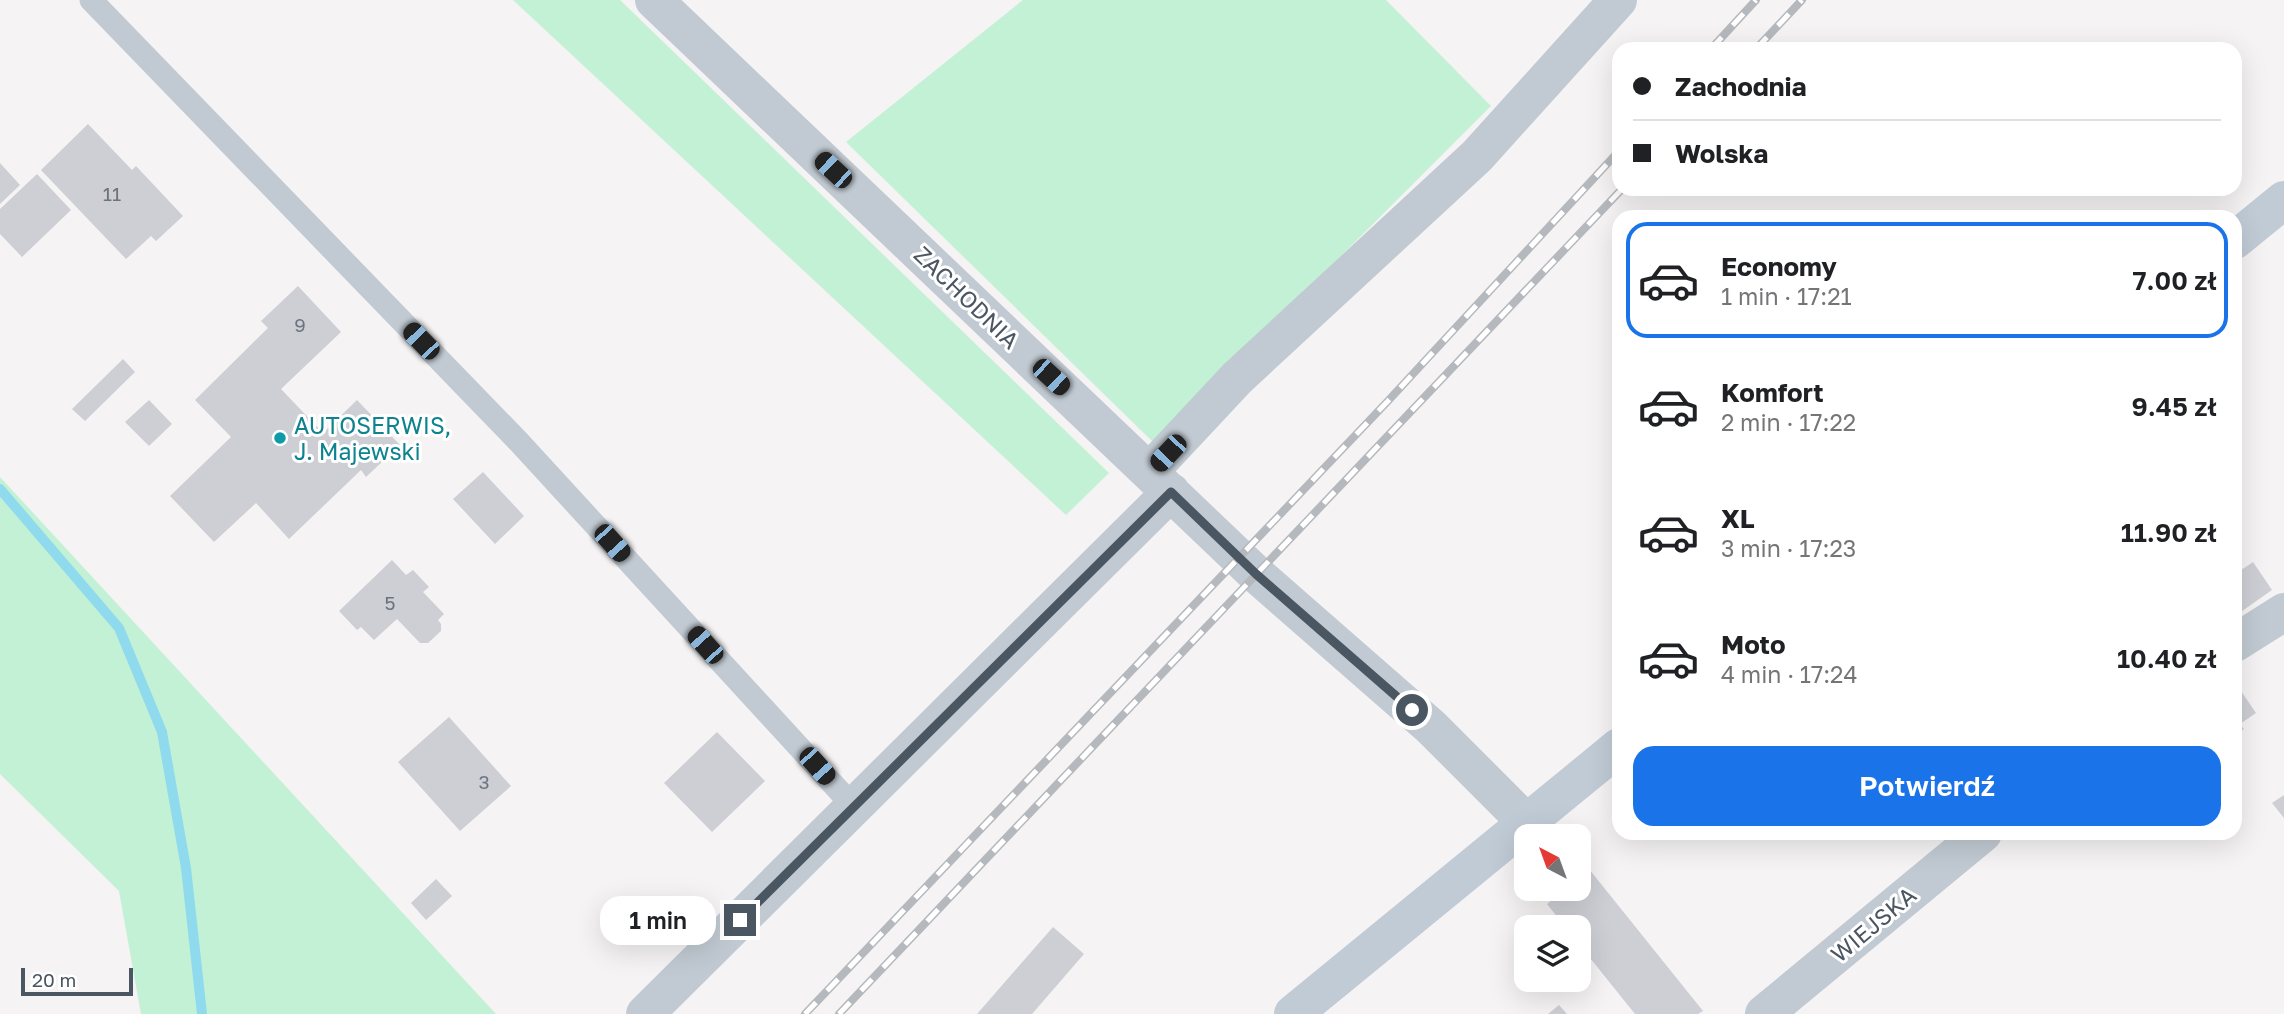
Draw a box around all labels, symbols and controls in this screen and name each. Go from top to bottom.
text: Zachodnia [1675,71,1807,102]
text: Wolska [1675,138,1768,169]
car [811,148,856,192]
house number: 11 [103,182,121,205]
street label: ZACHODNIA [909,240,1025,354]
icon: car [1637,249,1700,312]
text: Economy [1721,251,1837,282]
text: 7.00 zł [2132,265,2217,296]
text: 1 min · 17:21 [1721,282,1852,310]
house number: 9 [294,313,306,336]
car [399,319,444,363]
car [1029,355,1074,399]
icon: car [1637,375,1700,438]
text: Komfort [1721,377,1824,408]
text: 9.45 zł [2132,391,2217,422]
text: 2 min · 17:22 [1721,408,1856,436]
place label: AUTOSERWIS, J. Majewski [294,411,451,465]
marker: AUTOSERWIS, J. Majewski [272,430,288,446]
car [1146,430,1191,476]
icon: car [1637,501,1700,564]
text: XL [1721,503,1755,534]
text: 11.90 zł [2121,517,2217,548]
car [591,520,634,566]
text: 3 min · 17:23 [1721,534,1856,562]
house number: 5 [384,591,396,614]
car [684,622,727,668]
icon: car [1637,627,1700,690]
text: Moto [1721,629,1786,660]
text: 10.40 zł [2117,643,2217,674]
text: 4 min · 17:24 [1721,660,1857,688]
route start [1396,694,1428,726]
car [796,743,839,789]
button: Potwierdź [1633,746,2221,826]
house number: 3 [478,770,490,793]
north arrow [1514,824,1591,901]
map controls [1514,824,1591,992]
street label: WIEJSKA [1825,880,1921,968]
callout: 1 min [600,895,716,944]
route end [724,904,756,936]
text: 1 min [629,906,687,934]
button: layers [1514,915,1591,992]
scale bar [21,965,133,997]
text: 20 m [32,968,76,991]

